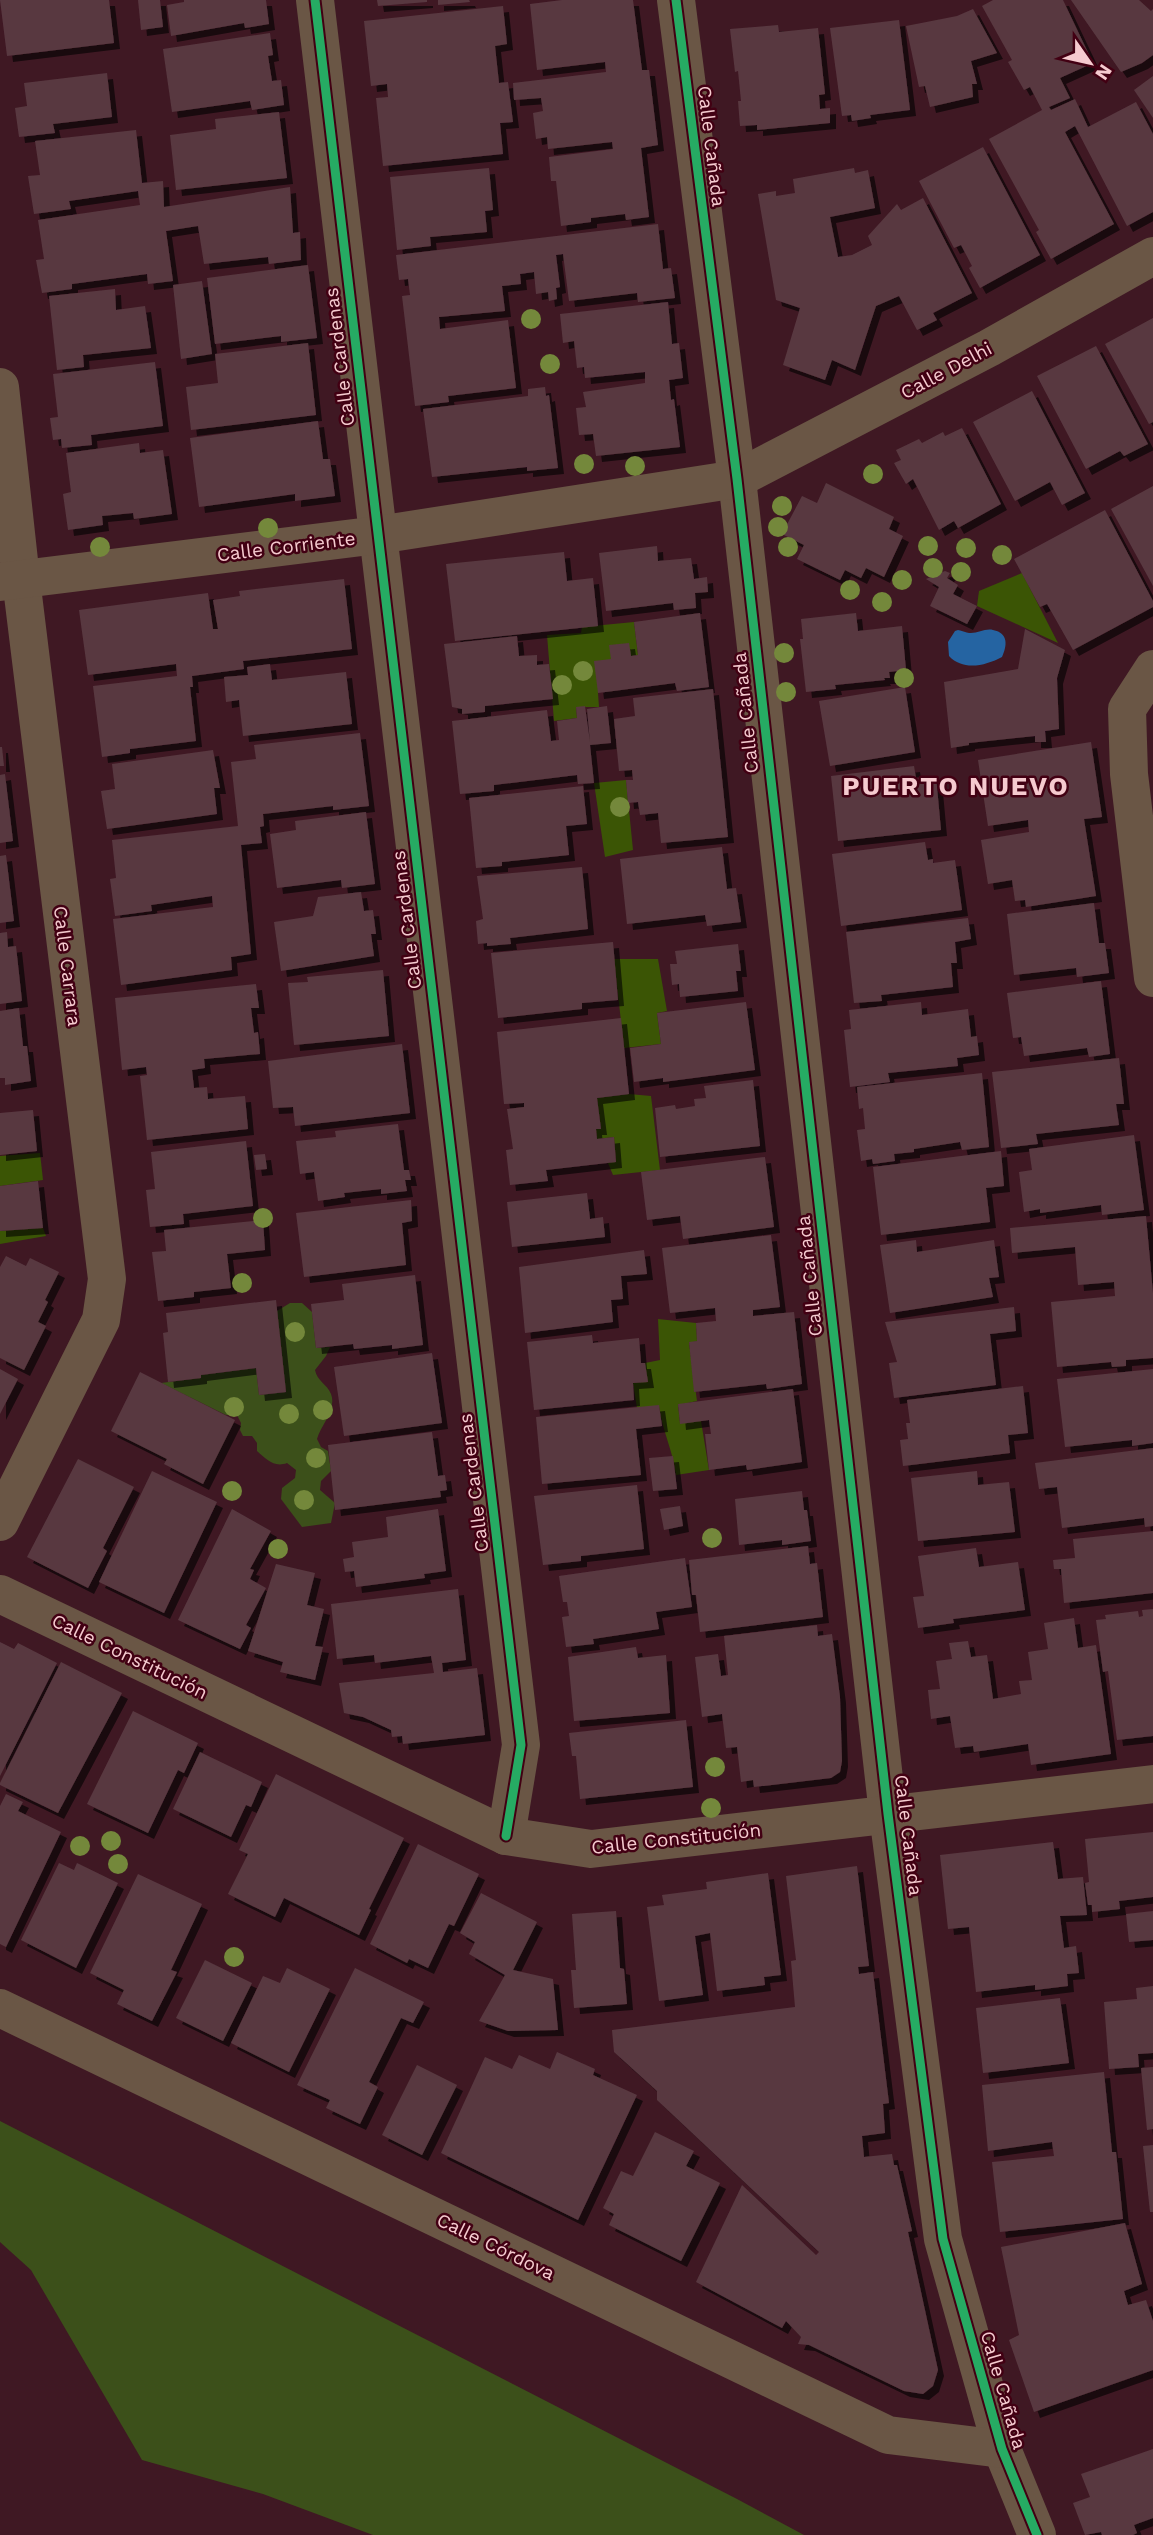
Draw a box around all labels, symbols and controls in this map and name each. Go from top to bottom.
north arrow [1055,28,1125,98]
text: N [1090,60,1117,84]
street label: Calle Cañada [693,84,730,208]
street label: Calle Cardenas [320,286,359,428]
street label: Calle Delhi [897,337,996,404]
street label: Calle Corriente [215,527,357,566]
street label: Calle Cañada [728,651,763,775]
district label: PUERTO NUEVO [842,771,1070,801]
street label: Calle Cardenas [387,849,426,991]
street label: Calle Carrara [49,905,86,1028]
street label: Calle Cañada [792,1214,827,1338]
street label: Calle Cardenas [454,1412,493,1554]
street label: Calle Constitución [48,1609,212,1704]
street label: Calle Cañada [890,1773,927,1897]
street label: Calle Constitución [590,1818,762,1859]
street label: Calle Córdova [433,2208,559,2285]
street label: Calle Cañada [976,2328,1031,2452]

